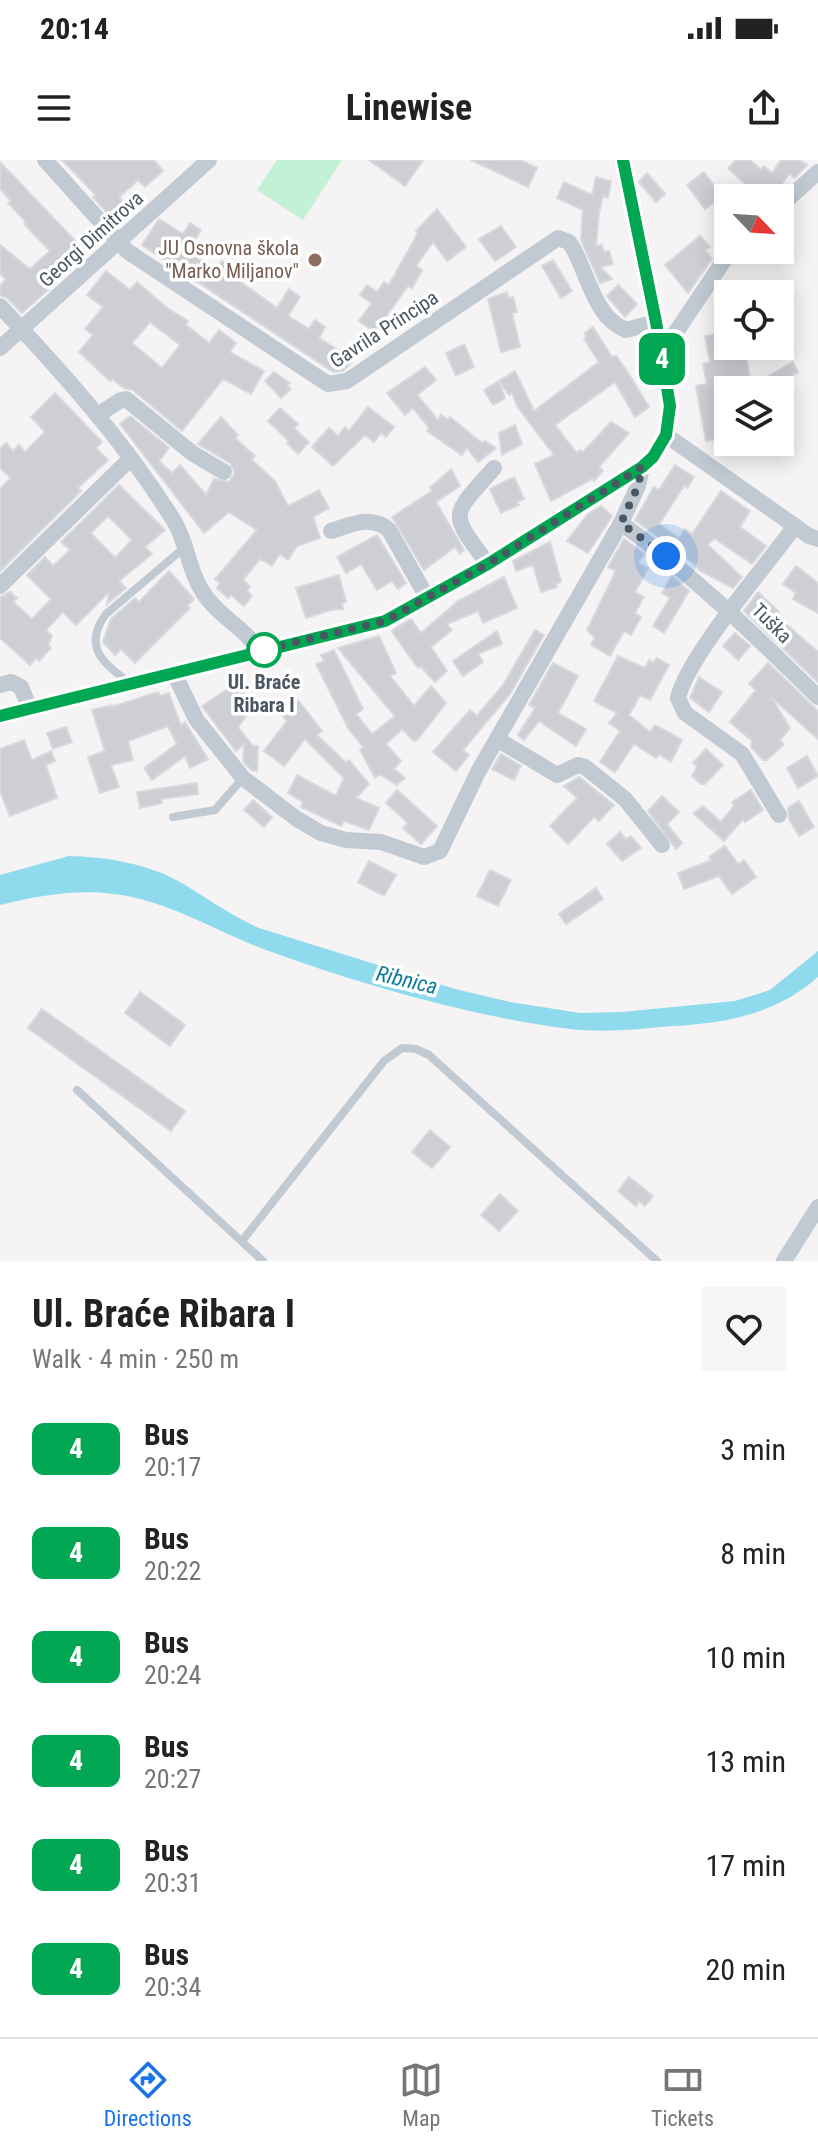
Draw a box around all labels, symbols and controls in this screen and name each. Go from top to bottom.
text: 20:14 [40,11,109,46]
icon: menu [32,86,76,130]
icon: share [742,86,786,130]
text: Linewise [346,87,472,129]
north arrow [714,184,794,264]
map controls [714,184,794,456]
street label: Georgi Dimitrova [34,186,148,292]
place label: JU Osnovna škola "Marko Miljanov" [158,236,299,283]
marker: JU Osnovna škola "Marko Miljanov" [306,251,324,269]
button: locate [714,280,794,360]
street label: Gavrila Principa [325,285,443,373]
line badge: 4 [636,333,688,385]
text: 4 [655,342,669,375]
button: layers [714,376,794,456]
your location [646,536,686,576]
street label: Tuška [747,598,797,648]
marker: Ul. Braće Ribara I [247,633,281,667]
place label: Ul. Braće Ribara I [228,670,300,717]
water label: Ribnica [374,961,440,999]
button: heart [702,1287,786,1371]
text: Ul. Braće Ribara I [32,1292,295,1336]
text: Walk · 4 min · 250 m [32,1344,239,1374]
text: Bus [144,1417,189,1452]
text: 4 [69,1432,83,1465]
text: 3 min [720,1432,786,1467]
text: 20:17 [144,1452,201,1482]
text: Bus [144,1521,189,1556]
text: 4 [69,1536,83,1569]
text: 8 min [720,1536,786,1571]
text: 20:22 [144,1556,201,1586]
text: Bus [144,1625,189,1660]
text: 4 [69,1640,83,1673]
text: 10 min [705,1640,786,1675]
text: 20:24 [144,1660,201,1690]
text: Bus [144,1729,189,1764]
text: 4 [69,1744,83,1777]
text: 13 min [705,1744,786,1779]
text: 20:27 [144,1764,201,1794]
text: Bus [144,1833,189,1868]
text: 4 [69,1848,83,1881]
text: 17 min [705,1848,786,1883]
text: 20:31 [144,1868,201,1898]
text: Bus [144,1937,189,1972]
text: 4 [69,1952,83,1985]
text: 20 min [705,1952,786,1987]
text: 20:34 [144,1972,201,2002]
tab: Directions [104,2058,192,2131]
tab: Map [399,2058,443,2131]
tab: Tickets [651,2058,714,2131]

